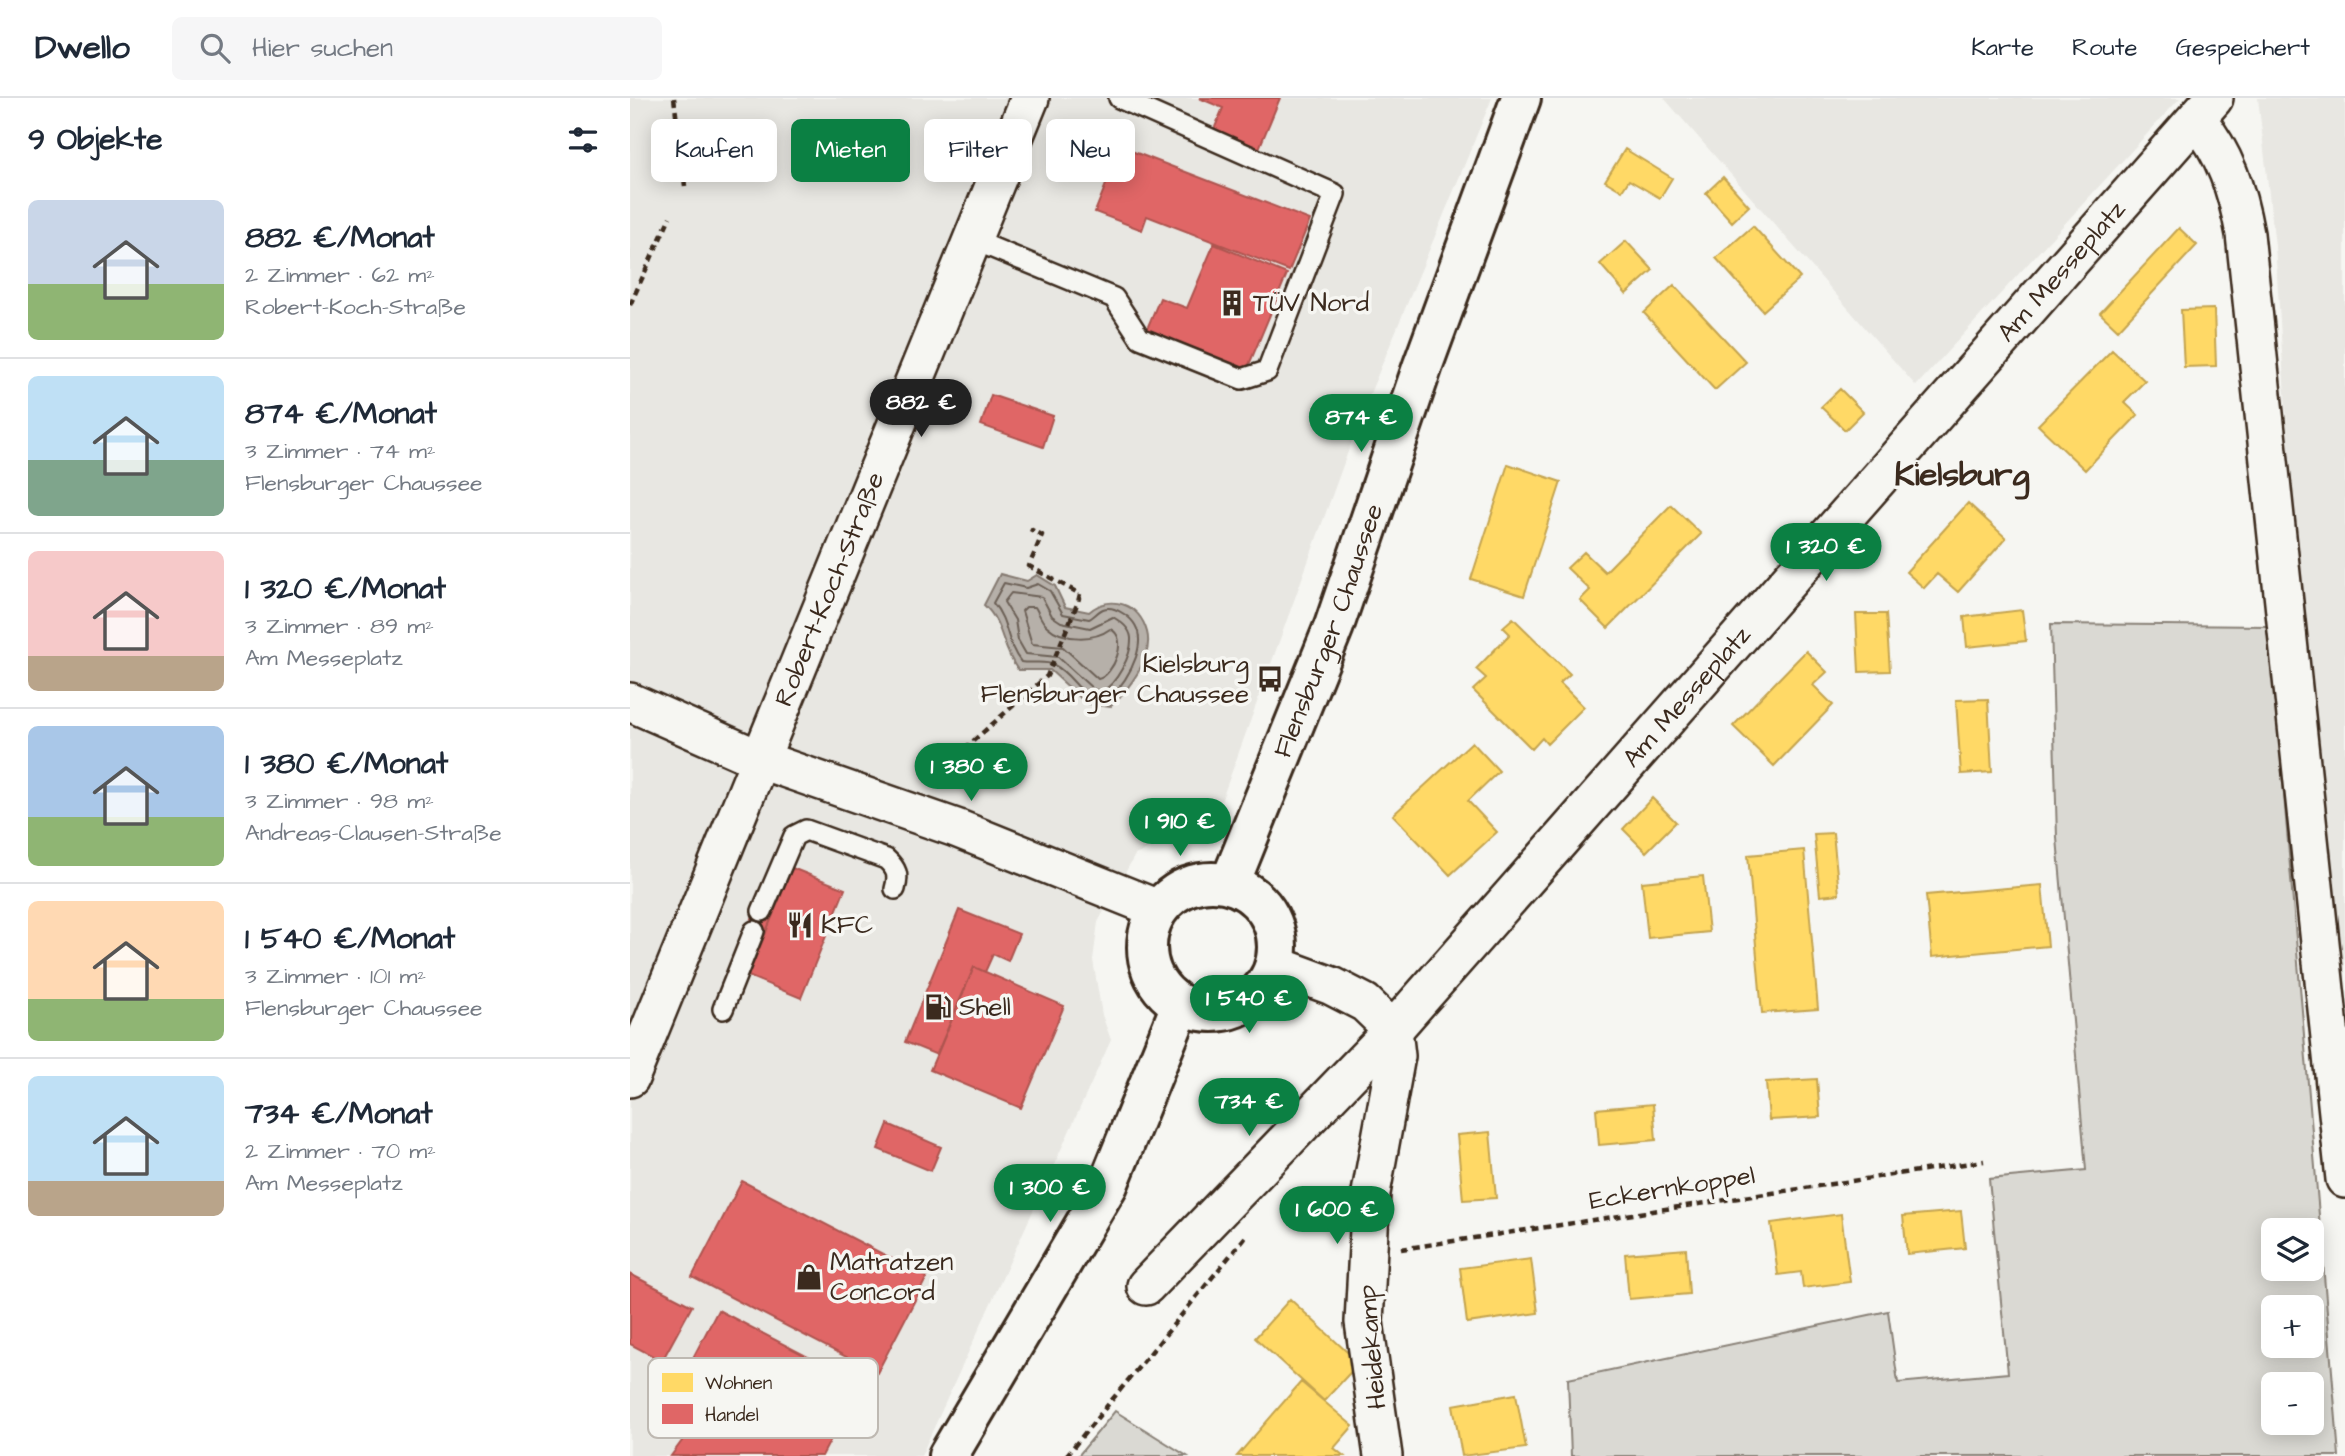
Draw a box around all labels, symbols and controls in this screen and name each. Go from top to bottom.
search box [172,17,662,80]
text: Dwello [35,25,130,71]
icon: search [196,29,234,67]
text: Hier suchen [252,30,393,66]
text: Karte [1971,31,2034,65]
text: Route [2072,31,2137,65]
text: Gespeichert [2175,31,2310,65]
text: 9 Objekte [28,119,162,161]
chip: Kaufen [651,119,777,182]
chip: Mieten [791,119,910,182]
chip: Filter [924,119,1032,182]
chip: Neu [1046,119,1135,182]
icon: filters [564,121,602,159]
street label: Am Messeplatz [1989,192,2134,350]
text: 882 €/Monat [245,217,435,259]
icon: home [84,228,168,312]
text: 2 Zimmer · 62 m² [245,259,435,291]
place label: TÜV Nord [1253,285,1369,321]
building icon: TÜV Nord [1217,288,1247,318]
text: Robert-Koch-Straße [245,291,466,323]
pin: 882 € [872,380,970,439]
text: 882 € [886,386,956,418]
text: 874 €/Monat [245,393,437,435]
pin: 874 € [1312,394,1410,454]
text: 874 € [1325,401,1397,433]
icon: home [84,404,168,488]
text: 3 Zimmer · 74 m² [245,435,436,467]
district label: Kielsburg [1894,452,2030,500]
text: Flensburger Chaussee [245,467,483,499]
street label: Robert-Koch-Straße [766,467,893,712]
street label: Flensburger Chaussee [1265,499,1392,763]
pin: 1 320 € [1761,524,1891,583]
text: 1 320 € [1786,530,1866,562]
text: 1 320 €/Monat [245,568,446,610]
icon: home [84,579,168,663]
text: 3 Zimmer · 89 m² [245,610,434,642]
street label: Am Messeplatz [1614,618,1759,775]
text: Am Messeplatz [245,642,403,674]
place label: Kielsburg Flensburger Chaussee [980,646,1249,714]
bus stop icon: Kielsburg Flensburger Chaussee [1255,664,1285,694]
text: 1 380 €/Monat [245,743,448,785]
pin: 1 380 € [906,744,1036,803]
text: 1 380 € [931,750,1011,782]
icon: home [84,754,168,838]
text: 3 Zimmer · 98 m² [245,785,434,817]
pin: 1 910 € [1115,798,1245,858]
text: 1 910 € [1145,805,1215,837]
text: Andreas-Clausen-Straße [245,817,502,849]
place label: KFC [821,907,873,943]
restaurant icon: KFC [785,910,815,940]
text: 1 540 €/Monat [245,918,455,960]
icon: home [84,929,168,1013]
text: 3 Zimmer · 101 m² [245,960,426,992]
pin: 1 540 € [1184,976,1314,1035]
text: 1 540 € [1206,982,1292,1014]
place label: Shell [959,989,1011,1025]
text: Flensburger Chaussee [245,992,483,1024]
fuel station icon: Shell [923,992,953,1022]
pin: 734 € [1200,1079,1298,1138]
text: 734 € [1215,1085,1284,1117]
text: 734 €/Monat [245,1093,433,1135]
icon: home [84,1104,168,1188]
text: 2 Zimmer · 70 m² [245,1135,436,1167]
street label: Eckernkoppel [1587,1157,1757,1219]
pin: 1 300 € [985,1164,1115,1224]
text: Am Messeplatz [245,1167,403,1199]
text: 1 300 € [1010,1171,1090,1203]
pin: 1 600 € [1272,1186,1402,1246]
text: 1 600 € [1295,1193,1379,1225]
map controls [2261,1218,2324,1435]
button: layers [2261,1218,2324,1281]
place label: Matratzen Concord [830,1244,953,1310]
shop icon: Matratzen Concord [794,1262,824,1292]
street label: Heidekamp [1349,1283,1395,1411]
button: + [2261,1295,2324,1358]
legend [648,1358,878,1438]
text: Wohnen [705,1370,772,1397]
button: − [2261,1372,2324,1435]
text: Handel [705,1402,759,1429]

